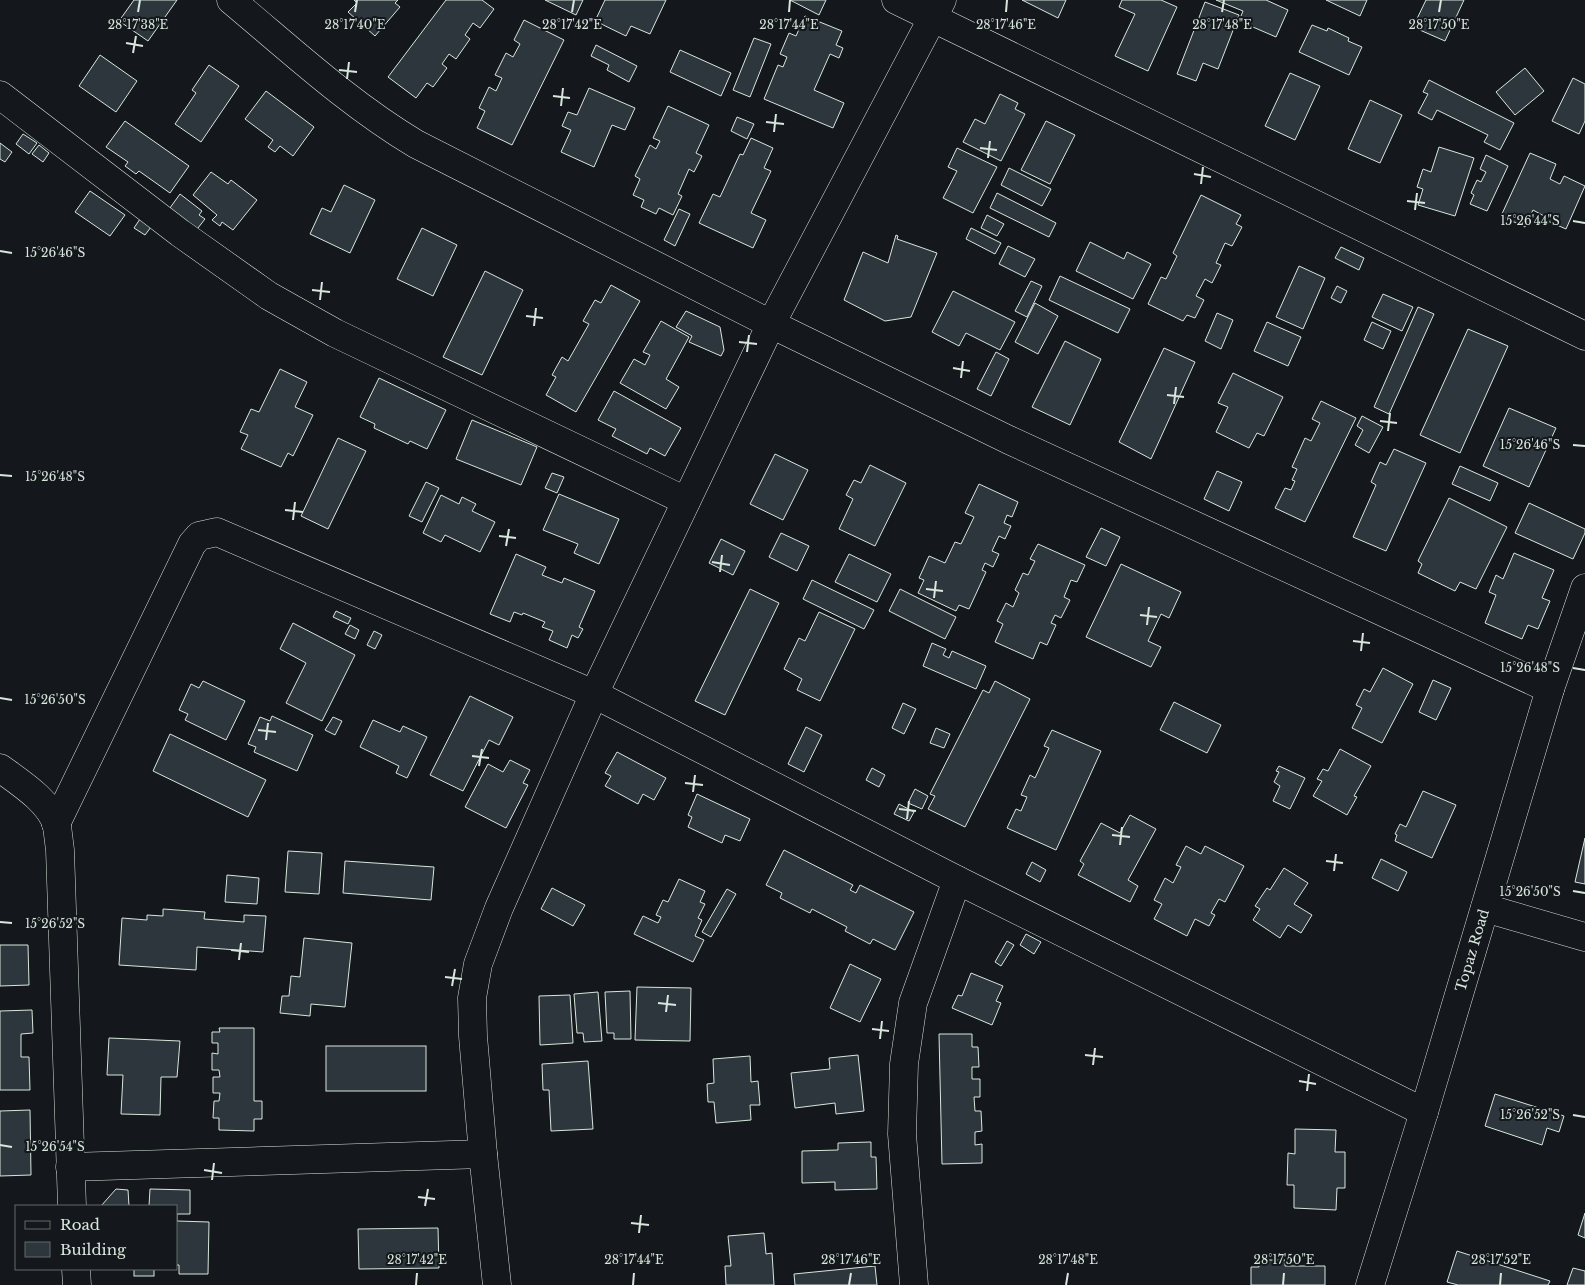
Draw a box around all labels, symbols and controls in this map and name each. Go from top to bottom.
text: 28°17'38"E [108,17,169,32]
text: 28°17'40"E [324,17,386,32]
text: 28°17'42"E [542,17,602,32]
text: 28°17'44"E [759,17,819,32]
text: 28°17'46"E [976,17,1036,32]
text: 28°17'48"E [1192,17,1252,32]
text: 28°17'50"E [1409,17,1470,32]
text: 15°26'44"S [1500,213,1560,228]
text: 15°26'46"S [25,245,85,260]
text: 15°26'46"S [1500,437,1560,452]
text: 15°26'48"S [25,469,85,484]
text: 15°26'48"S [1500,660,1560,675]
text: 15°26'50"S [24,692,86,707]
text: 15°26'50"S [1499,884,1561,899]
street label: Topaz Road [1451,906,1493,994]
text: 15°26'52"S [25,916,85,931]
text: 15°26'52"S [1500,1107,1560,1122]
text: 15°26'54"S [25,1139,85,1154]
legend [15,1205,178,1270]
text: Road [60,1215,100,1234]
text: Building [60,1240,127,1259]
text: 28°17'42"E [387,1252,447,1267]
text: 28°17'44"E [604,1252,664,1267]
text: 28°17'46"E [821,1252,881,1267]
text: 28°17'48"E [1038,1252,1098,1267]
text: 28°17'50"E [1254,1252,1315,1267]
text: 28°17'52"E [1471,1252,1531,1267]

